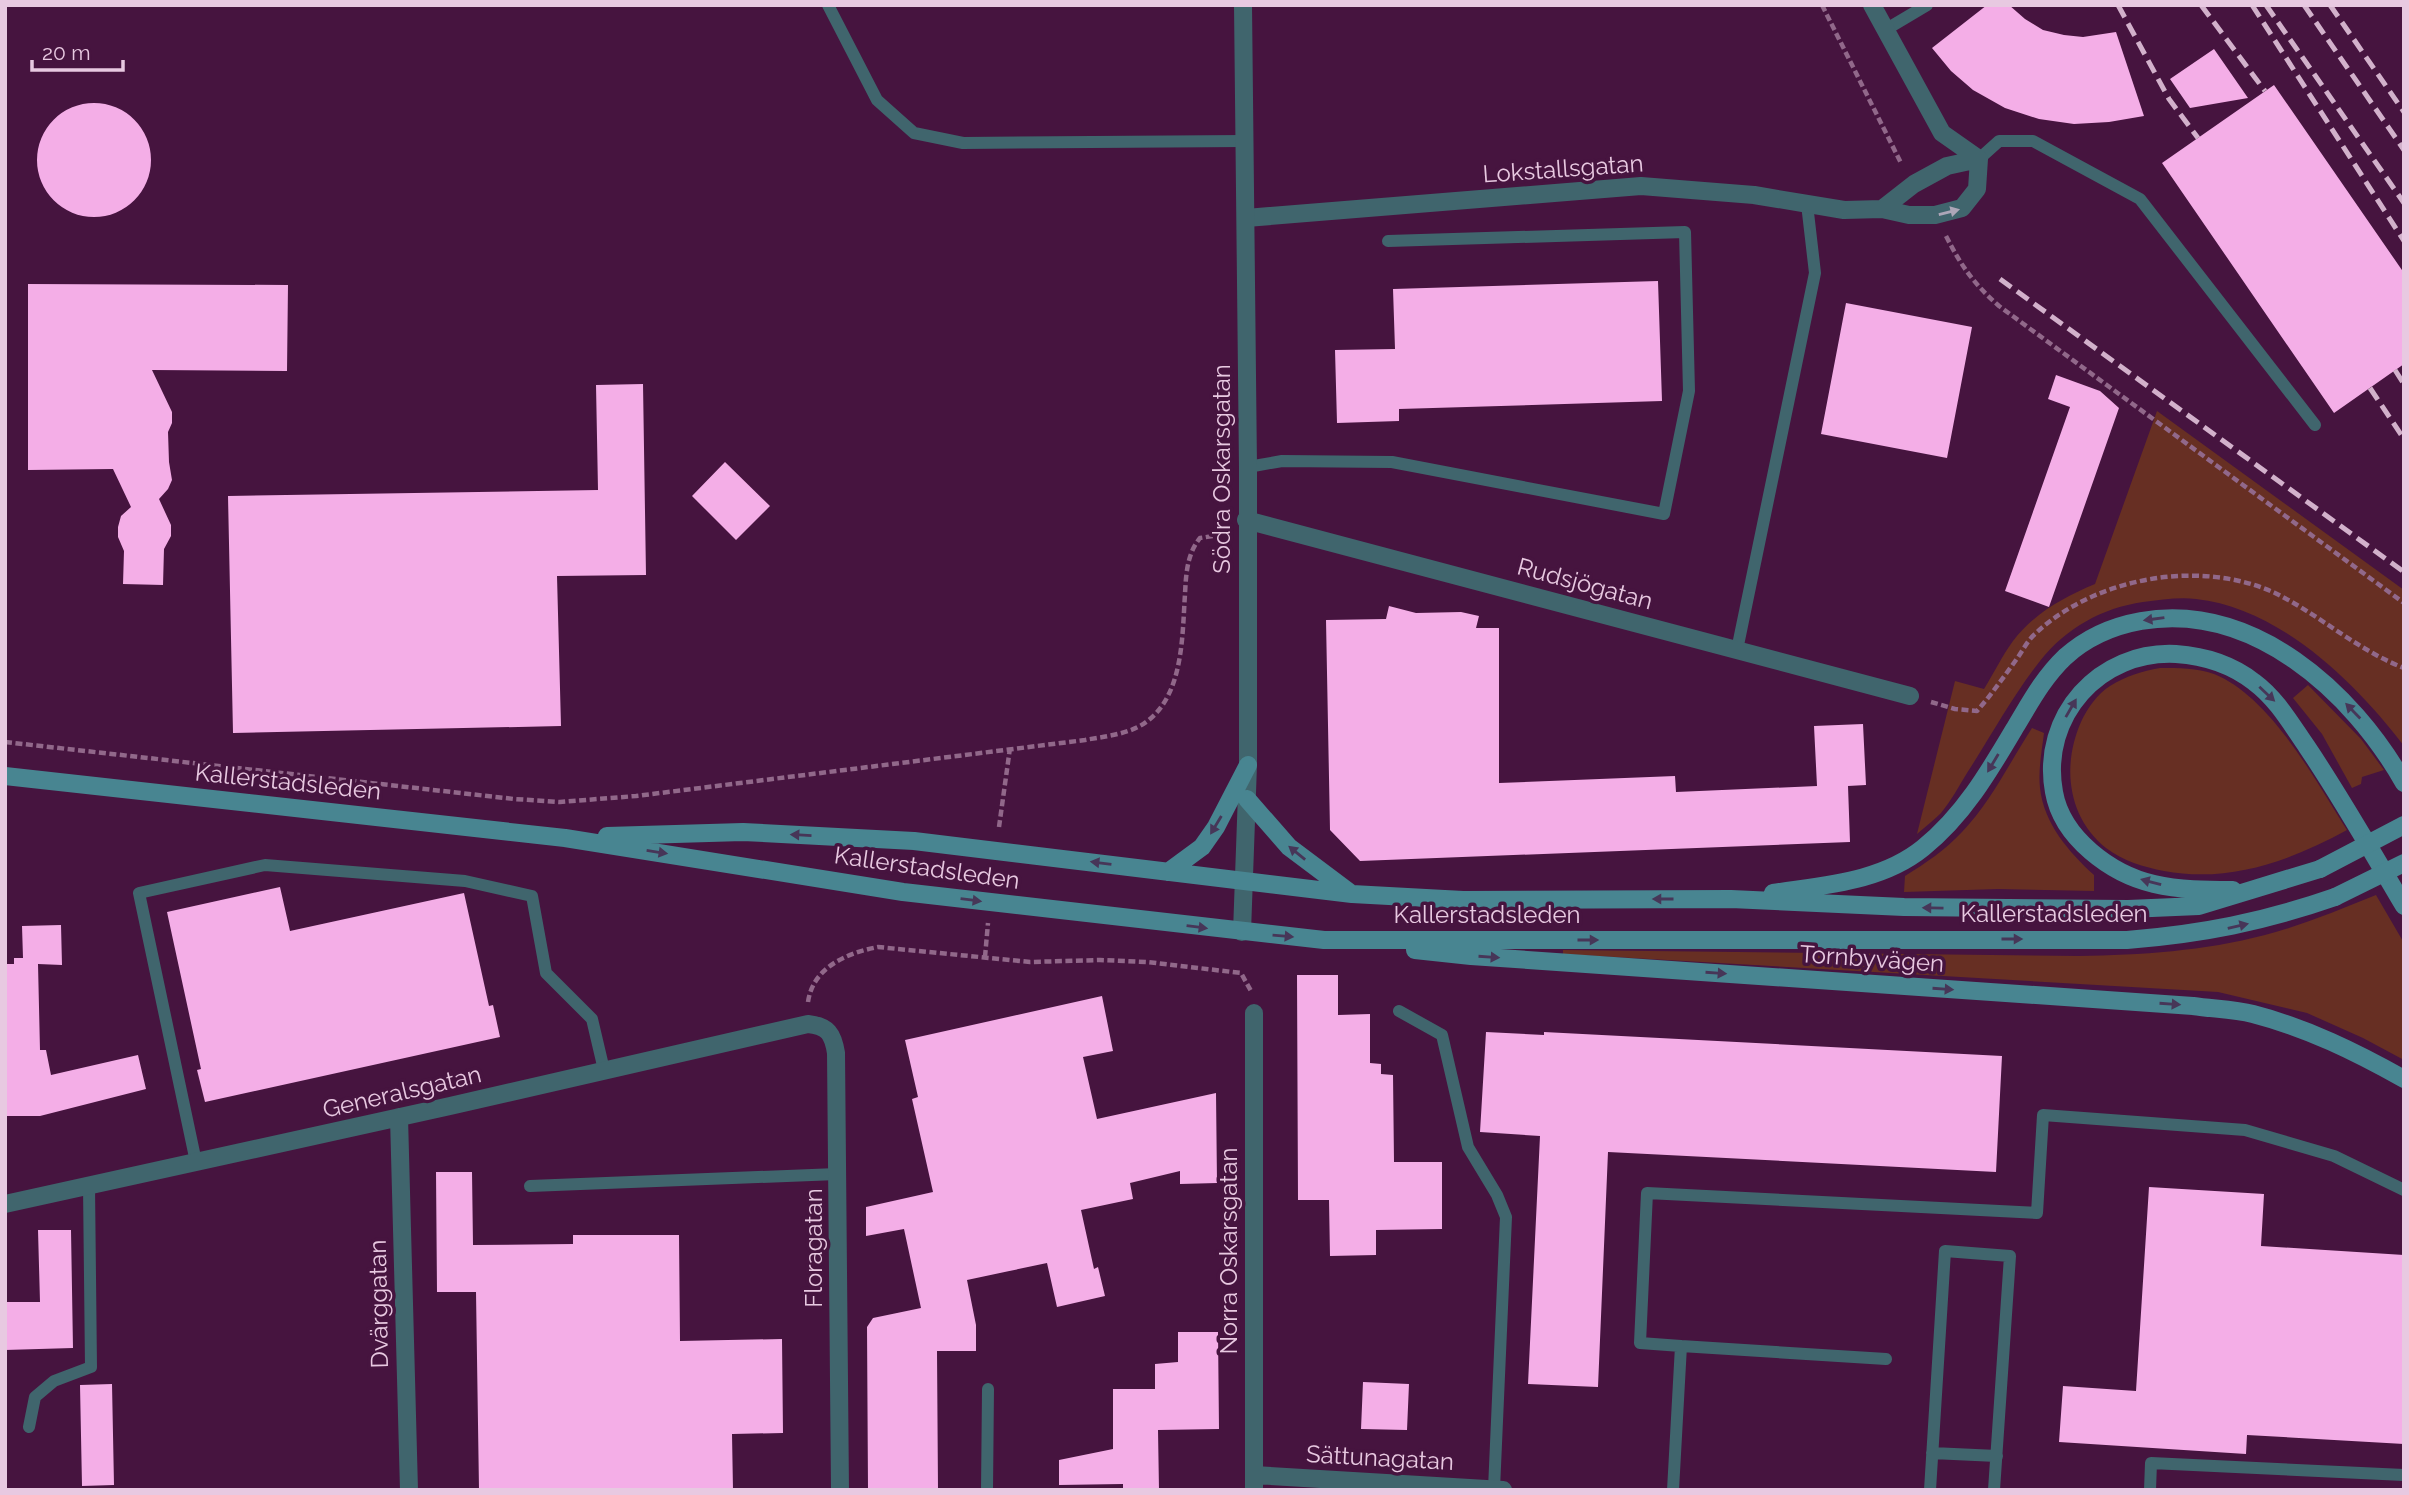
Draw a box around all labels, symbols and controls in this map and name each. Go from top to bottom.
scale bar [32,28,122,72]
text: 20 m [42,40,90,65]
street label: Lokstallsgatan [1482,148,1644,189]
one-way arrow [1938,206,1960,217]
street label: Södra Oskarsgatan [1207,364,1236,574]
street label: Rudsjögatan [1514,552,1656,615]
one-way arrow [2143,614,2165,625]
one-way arrow [2258,685,2275,701]
one-way arrow [2065,698,2077,718]
one-way arrow [2344,703,2361,720]
one-way arrow [1987,754,2000,773]
street label: Kallerstadsleden [194,757,383,806]
one-way arrow [1210,816,1222,835]
one-way arrow [790,830,812,841]
street label: Kallerstadsleden [832,840,1022,895]
one-way arrow [1288,845,1306,861]
one-way arrow [646,847,668,858]
one-way arrow [1089,858,1111,869]
one-way arrow [2140,876,2162,887]
one-way arrow [1652,893,1674,905]
one-way arrow [960,894,982,905]
street label: Kallerstadsleden [1961,899,2147,928]
street label: Kallerstadsleden [1394,900,1580,929]
one-way arrow [1921,902,1943,913]
one-way arrow [2227,920,2249,931]
one-way arrow [1186,922,1208,933]
one-way arrow [1272,931,1294,942]
one-way arrow [2001,933,2023,945]
one-way arrow [1578,934,1600,946]
street label: Tornbyvägen [1799,939,1945,978]
one-way arrow [1479,952,1501,963]
one-way arrow [1706,968,1728,979]
one-way arrow [1933,984,1955,995]
one-way arrow [2159,999,2181,1010]
street label: Generalsgatan [320,1059,484,1124]
street label: Norra Oskarsgatan [1214,1148,1243,1354]
street label: Floragatan [799,1188,828,1308]
street label: Dvärggatan [363,1239,394,1369]
street label: Sättunagatan [1305,1439,1455,1476]

